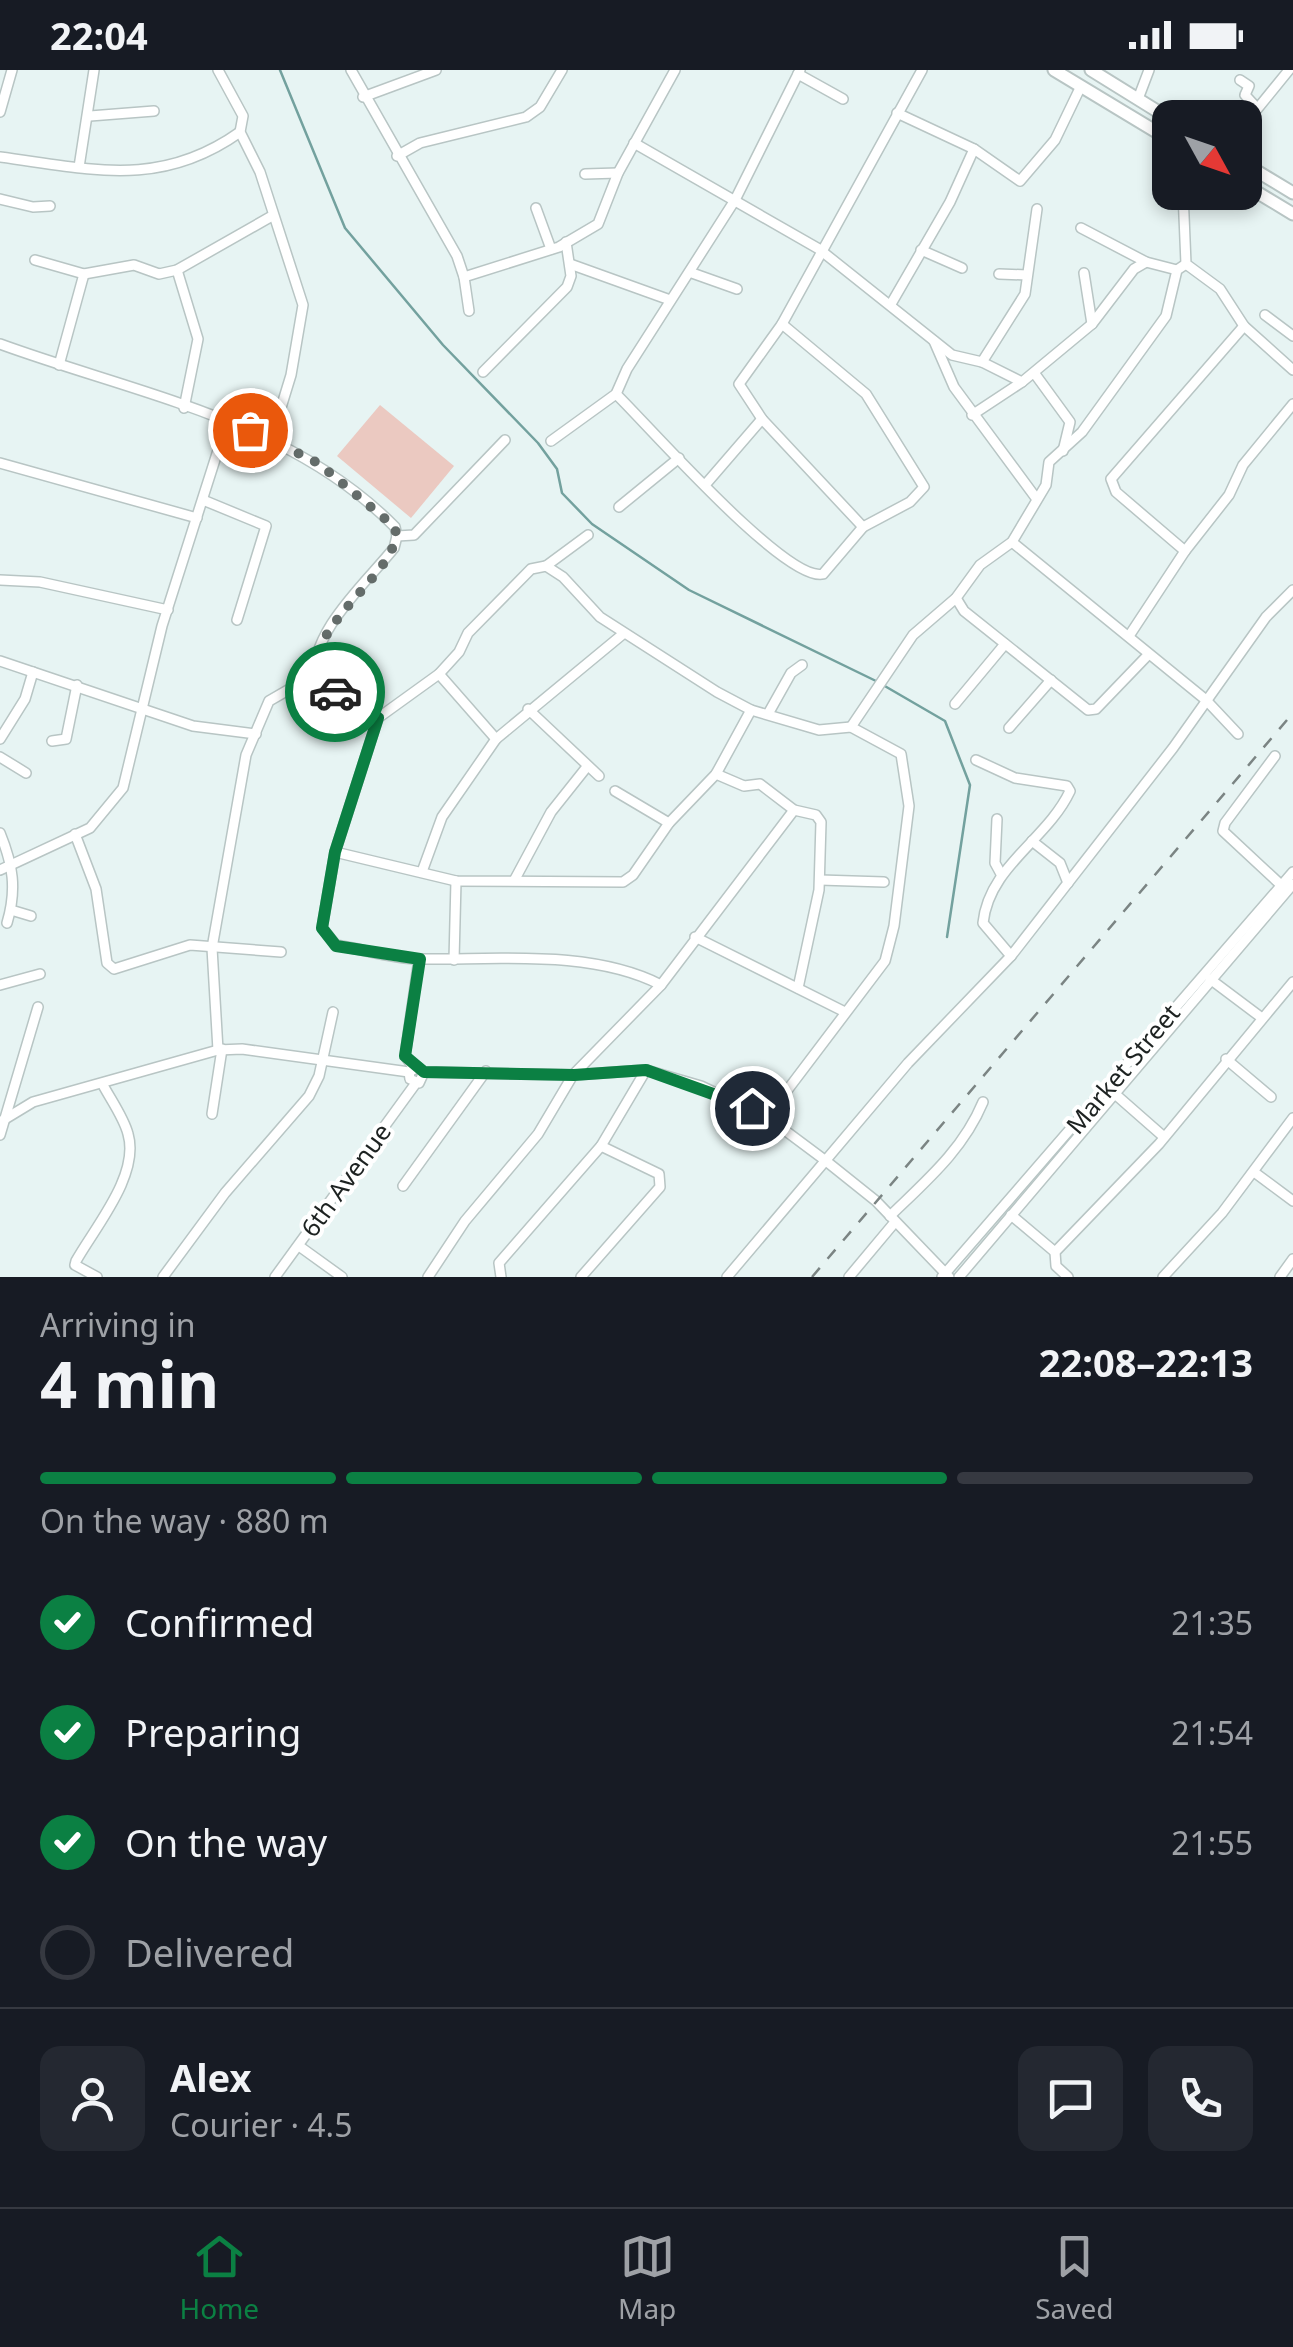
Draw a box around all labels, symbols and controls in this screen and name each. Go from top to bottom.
text: 22:04 [50,9,148,61]
north arrow [1152,100,1262,210]
map controls [1152,100,1262,210]
pin [208,388,293,473]
icon: bag [223,403,278,458]
courier [285,642,385,742]
icon: car [308,665,363,720]
street label: Market Street [1058,996,1187,1140]
pin [710,1066,795,1151]
icon: home [725,1081,780,1136]
street label: 6th Avenue [292,1116,398,1243]
text: Arriving in [40,1303,195,1346]
text: 22:08–22:13 [1039,1336,1253,1388]
text: 4 min [40,1339,219,1427]
text: On the way · 880 m [40,1499,329,1542]
icon: check [40,1595,95,1650]
text: Confirmed [125,1596,314,1648]
text: 21:35 [1171,1601,1253,1644]
icon: check [40,1705,95,1760]
text: Preparing [125,1706,301,1758]
text: 21:54 [1171,1711,1253,1754]
icon: check [40,1815,95,1870]
text: On the way [125,1816,327,1868]
text: 21:55 [1171,1821,1253,1864]
text: Delivered [125,1926,294,1978]
button: person [40,2046,145,2151]
button: chat [1018,2046,1123,2151]
button: phone [1148,2046,1253,2151]
text: Alex [170,2051,252,2103]
text: Courier · 4.5 [170,2103,353,2146]
tab: Home [179,2229,259,2327]
tab: Map [618,2229,676,2327]
tab: Saved [1035,2229,1114,2327]

